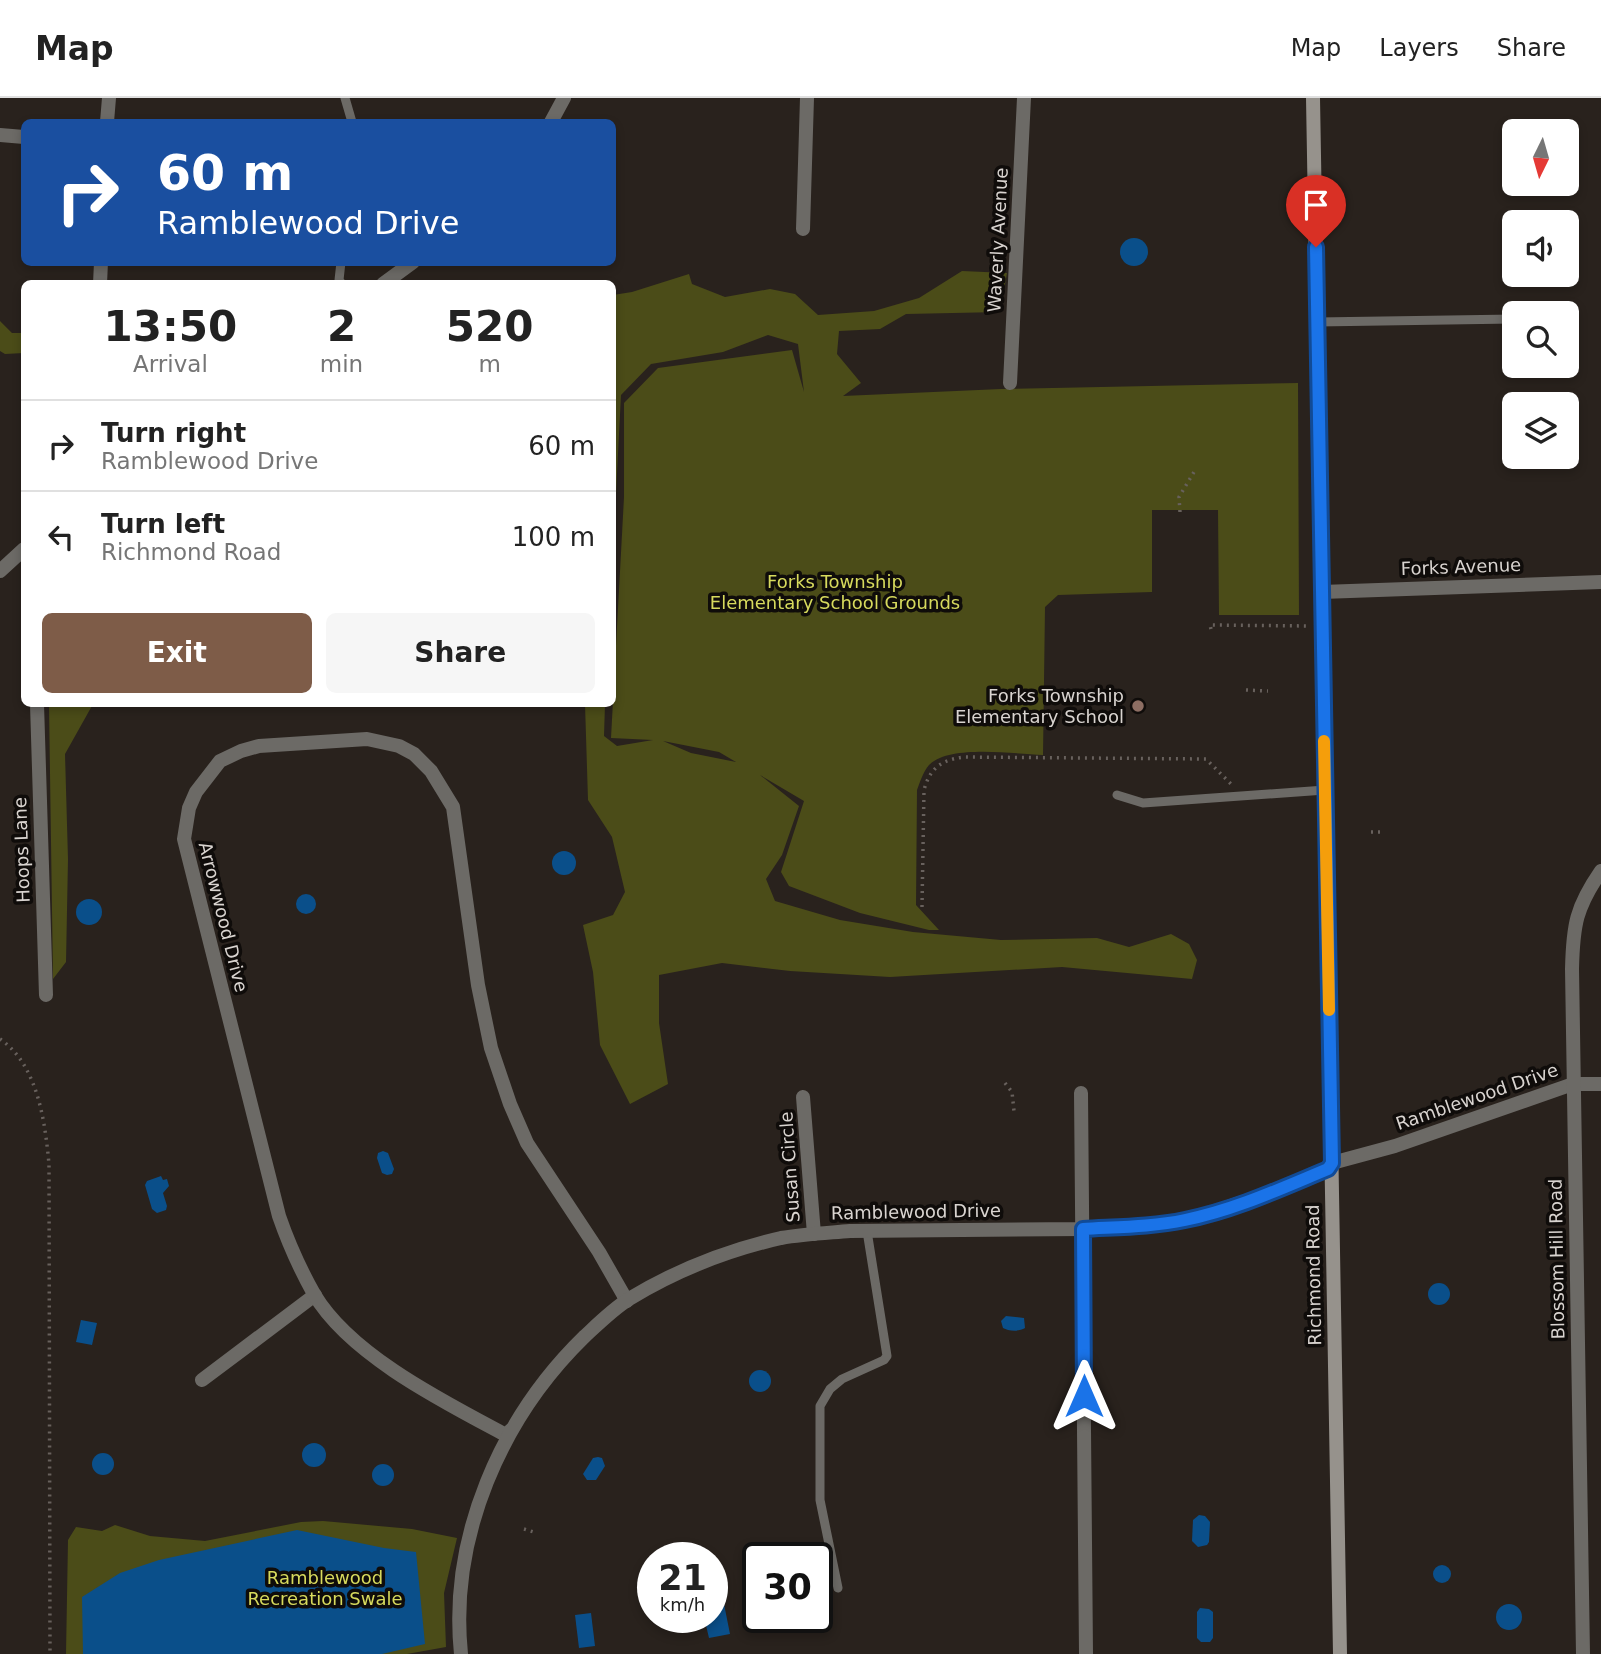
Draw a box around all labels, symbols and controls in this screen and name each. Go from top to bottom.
text: Map [35,29,114,68]
text: Map [1291,34,1341,62]
text: Layers [1379,34,1459,62]
text: Share [1497,34,1566,62]
north arrow [1502,119,1578,196]
map controls [1502,119,1579,469]
text: 60 m [157,145,293,202]
icon: right [42,147,133,238]
street label: Waverly Avenue [983,167,1012,313]
pin [1286,175,1346,247]
icon: arrive [1297,186,1335,224]
text: Ramblewood Drive [157,204,459,242]
button: sound [1502,210,1579,287]
button: search [1502,301,1579,378]
text: 13:50 [104,302,237,351]
text: 2 [327,302,356,351]
text: 520 [446,302,533,351]
text: Arrival [133,351,208,377]
text: min [320,351,363,377]
text: m [478,351,501,377]
button: layers [1502,392,1579,469]
text: Turn right [101,418,246,448]
icon: right [42,427,80,465]
text: 60 m [528,431,595,461]
text: Ramblewood Drive [101,448,318,474]
text: Turn left [101,509,225,539]
icon: left [42,518,80,556]
text: 100 m [512,522,595,552]
text: Richmond Road [101,539,281,565]
street label: Forks Avenue [1400,554,1522,579]
park label: Forks Township Elementary School Grounds [710,571,960,613]
button: Exit [42,613,312,693]
button: Share [326,613,595,693]
place label: Forks Township Elementary School [955,685,1124,727]
marker: Forks Township Elementary School [1130,698,1146,714]
street label: Hoops Lane [9,797,34,903]
street label: Arrowwood Drive [195,840,252,994]
street label: Ramblewood Drive [1393,1059,1561,1134]
street label: Susan Circle [775,1111,804,1223]
street label: Blossom Hill Road [1545,1178,1568,1340]
street label: Ramblewood Drive [831,1200,1001,1223]
street label: Richmond Road [1302,1204,1325,1346]
position arrow [1047,1359,1121,1433]
speed limit sign: 30 [742,1542,833,1633]
text: 21 [658,1558,707,1598]
park label: Ramblewood Recreation Swale [247,1567,403,1609]
text: km/h [660,1594,705,1615]

